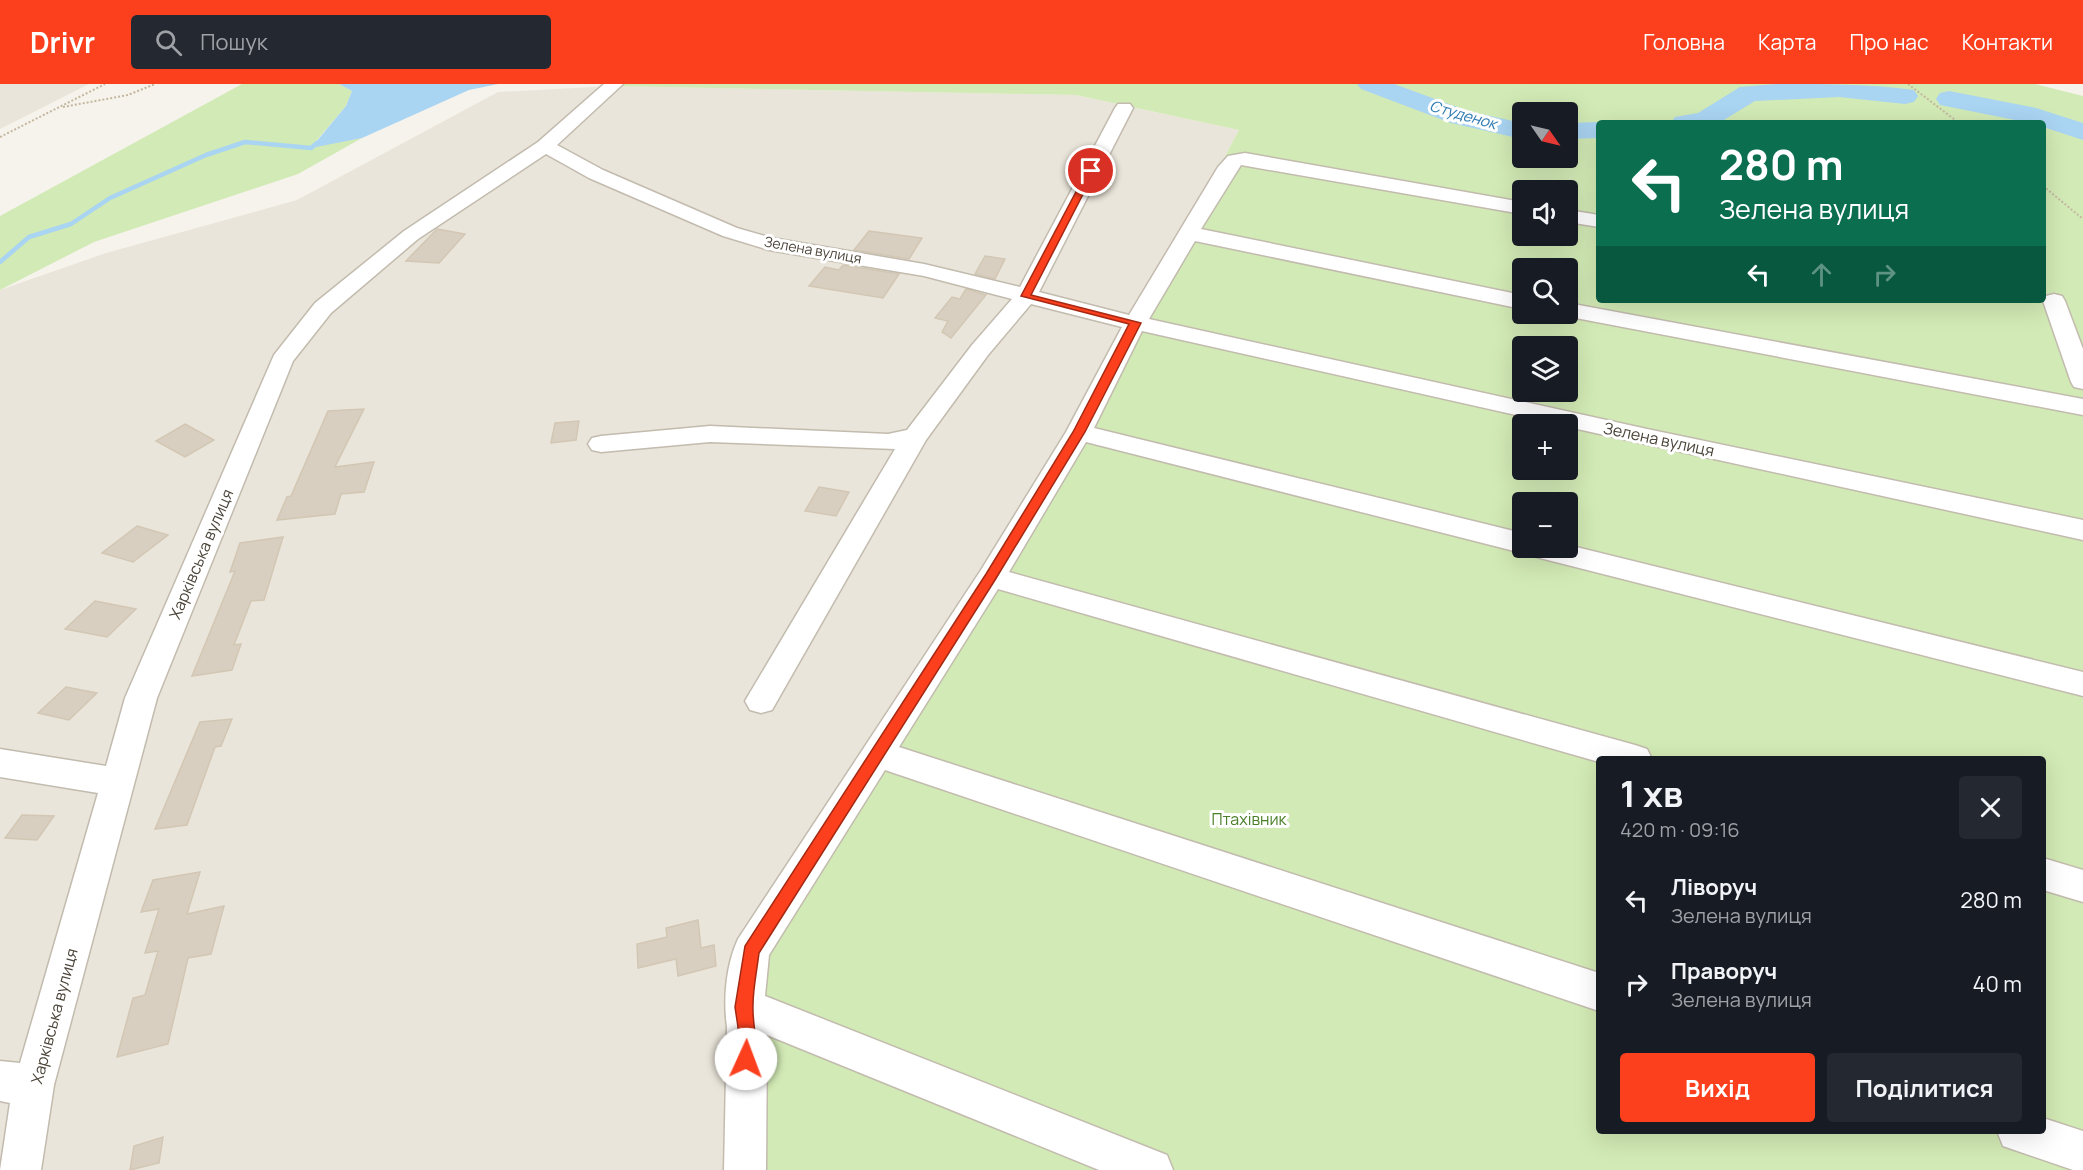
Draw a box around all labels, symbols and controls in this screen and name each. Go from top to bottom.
search box [131,15,551,69]
text: Drivr [30,23,95,61]
icon: search [152,26,185,59]
text: Пошук [200,27,268,57]
text: Головна [1643,28,1725,56]
text: Карта [1758,28,1816,56]
text: Про нас [1849,28,1929,56]
text: Контакти [1962,28,2053,56]
water label: Студенок [1427,95,1502,135]
north arrow [1512,102,1578,168]
map controls [1512,102,1578,558]
text: 280 m [1719,135,1844,193]
icon: left [1620,144,1698,222]
pin [1065,145,1116,196]
icon: arrive [1074,154,1107,187]
button: sound [1512,180,1578,246]
text: Зелена вулиця [1719,190,1909,227]
street label: Зелена вулиця [763,232,863,267]
button: search [1512,258,1578,324]
icon: left [1742,258,1775,291]
icon: ahead [1805,258,1838,291]
icon: right [1868,258,1901,291]
button: layers [1512,336,1578,402]
button: + [1512,414,1578,480]
street label: Зелена вулиця [1602,417,1716,461]
street label: Харківська вулиця [164,486,238,622]
button: − [1512,492,1578,558]
text: 1 хв [1620,769,1683,818]
button: close [1959,776,2022,839]
park label: Птахівник [1212,808,1288,830]
text: 420 m · 09:16 [1620,816,1740,843]
text: Ліворуч [1671,872,1757,902]
icon: left [1620,884,1653,917]
text: 280 m [1960,885,2022,915]
text: Зелена вулиця [1671,902,1812,929]
street label: Харківська вулиця [25,946,83,1086]
text: Праворуч [1671,956,1777,986]
icon: right [1620,968,1653,1001]
text: 40 m [1973,969,2022,999]
text: Зелена вулиця [1671,986,1812,1013]
position arrow [714,1027,778,1091]
button: Вихід [1620,1053,1815,1122]
button: Поділитися [1827,1053,2022,1122]

